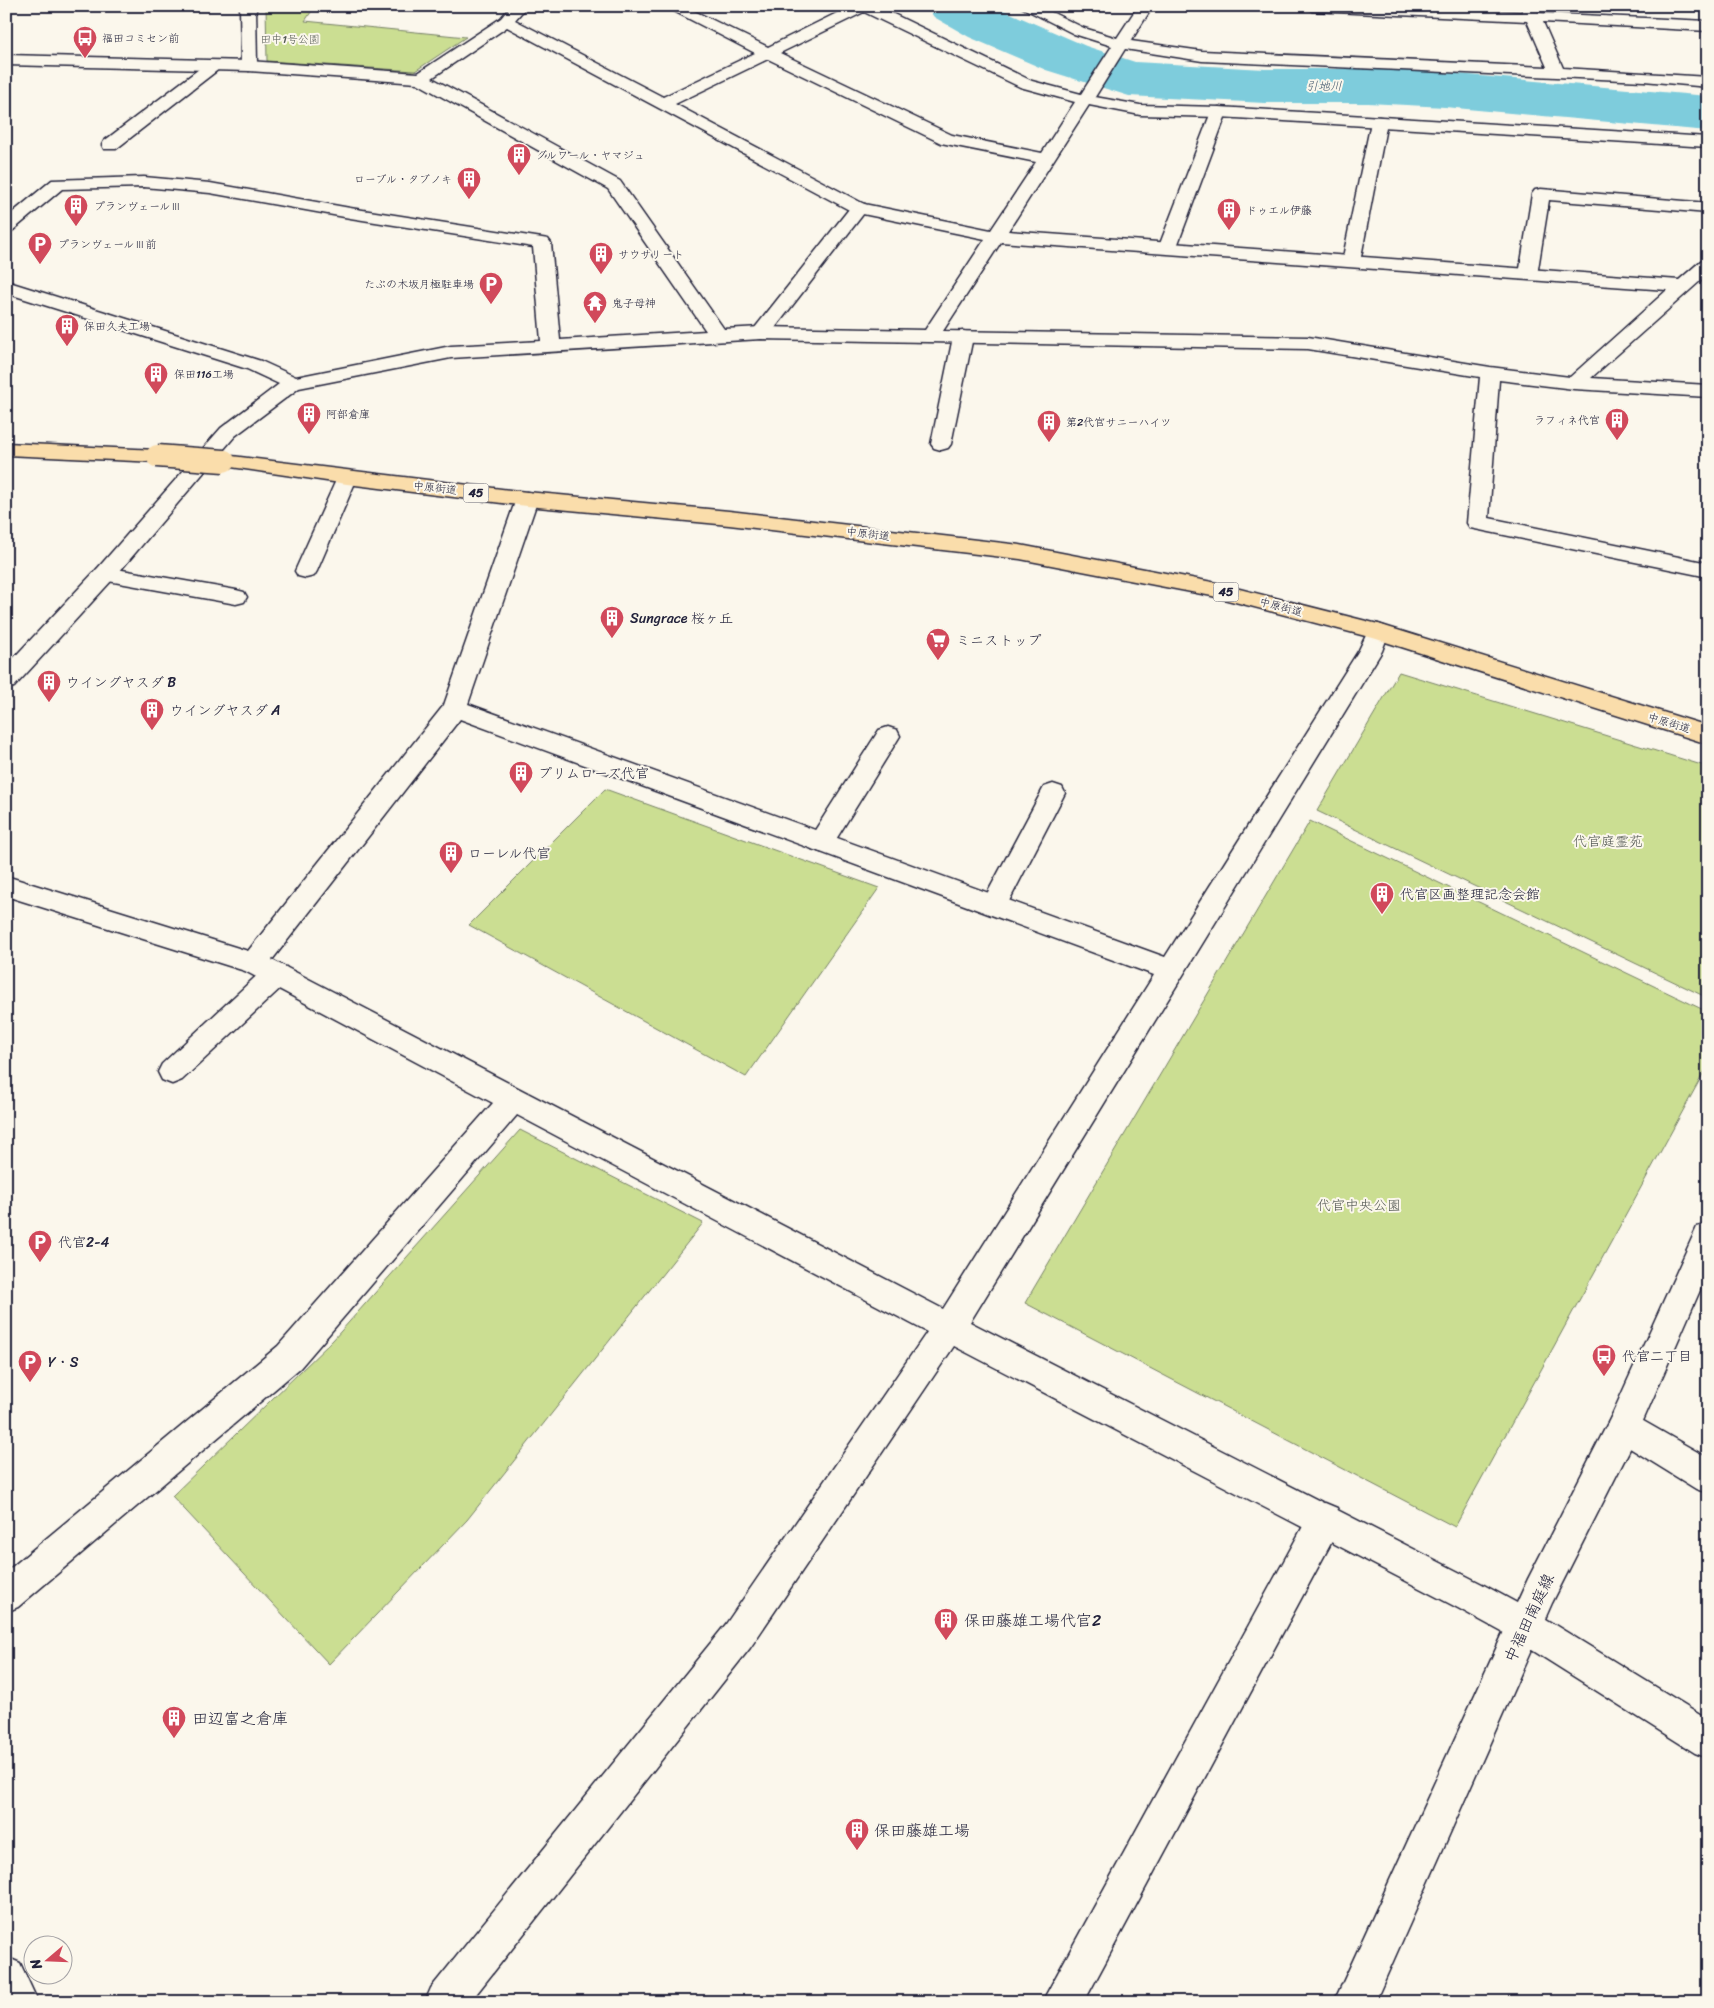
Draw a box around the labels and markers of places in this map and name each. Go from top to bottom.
bus stop icon: 福田コミセン前 [72,25,98,59]
place label: 福田コミセン前 [102,29,179,48]
building icon: グルワール・ヤマジュ [506,142,532,176]
place label: グルワール・ヤマジュ [536,146,644,165]
building icon: ローブル・タブノキ [456,166,482,200]
place label: ローブル・タブノキ [354,170,452,189]
building icon: プランヴェールⅢ [63,193,89,227]
place label: プランヴェールⅢ [94,197,181,216]
building icon: ドゥエル伊藤 [1216,197,1242,231]
place label: ドゥエル伊藤 [1246,201,1312,220]
parking icon: プランヴェールⅢ前 [27,231,53,265]
place label: プランヴェールⅢ前 [58,235,156,254]
building icon: サウサリート [588,241,614,275]
place label: サウサリート [618,245,684,264]
parking icon: たぶの木坂月極駐車場 [478,271,504,305]
place label: たぶの木坂月極駐車場 [364,275,474,294]
temple icon: 鬼子母神 [582,290,608,324]
place label: 鬼子母神 [612,294,656,313]
building icon: 保田久夫工場 [54,313,80,347]
place label: 保田久夫工場 [84,317,150,336]
building icon: 保田116工場 [143,361,169,395]
place label: 保田116工場 [174,365,234,384]
building icon: 阿部倉庫 [296,401,322,435]
place label: 阿部倉庫 [326,405,370,424]
building icon: ラフィネ代官 [1604,407,1630,441]
building icon: 第2代官サニーハイツ [1036,409,1062,443]
place label: ラフィネ代官 [1534,411,1600,430]
place label: 第2代官サニーハイツ [1066,413,1171,432]
building icon: Sungrace 桜ヶ丘 [599,605,625,639]
place label: Sungrace 桜ヶ丘 [630,606,733,631]
supermarket icon: ミニストップ [925,627,951,661]
place label: ミニストップ [956,628,1041,653]
building icon: ウイングヤスダ B [36,669,62,703]
place label: ウイングヤスダ B [66,670,176,695]
building icon: ウイングヤスダ A [139,697,165,731]
place label: ウイングヤスダ A [170,698,281,723]
building icon: プリムローズ代官 [508,760,534,794]
place label: プリムローズ代官 [538,761,649,786]
building icon: ローレル代官 [438,840,464,874]
place label: ローレル代官 [468,841,551,866]
building icon: 代官区画整理記念会館 [1369,881,1395,915]
place label: 代官区画整理記念会館 [1400,882,1540,907]
parking icon: 代官2-4 [27,1229,53,1263]
place label: 代官2-4 [58,1230,110,1255]
bus stop icon: 代官二丁目 [1591,1343,1617,1377]
place label: 代官二丁目 [1622,1344,1692,1369]
parking icon: Y・S [17,1349,43,1383]
place label: Y・S [48,1350,79,1375]
place label: 保田藤雄工場代官2 [964,1606,1101,1635]
building icon: 保田藤雄工場代官2 [933,1607,959,1641]
place label: 田辺富之倉庫 [192,1704,288,1733]
building icon: 田辺富之倉庫 [161,1705,187,1739]
place label: 保田藤雄工場 [874,1816,970,1845]
building icon: 保田藤雄工場 [844,1817,870,1851]

